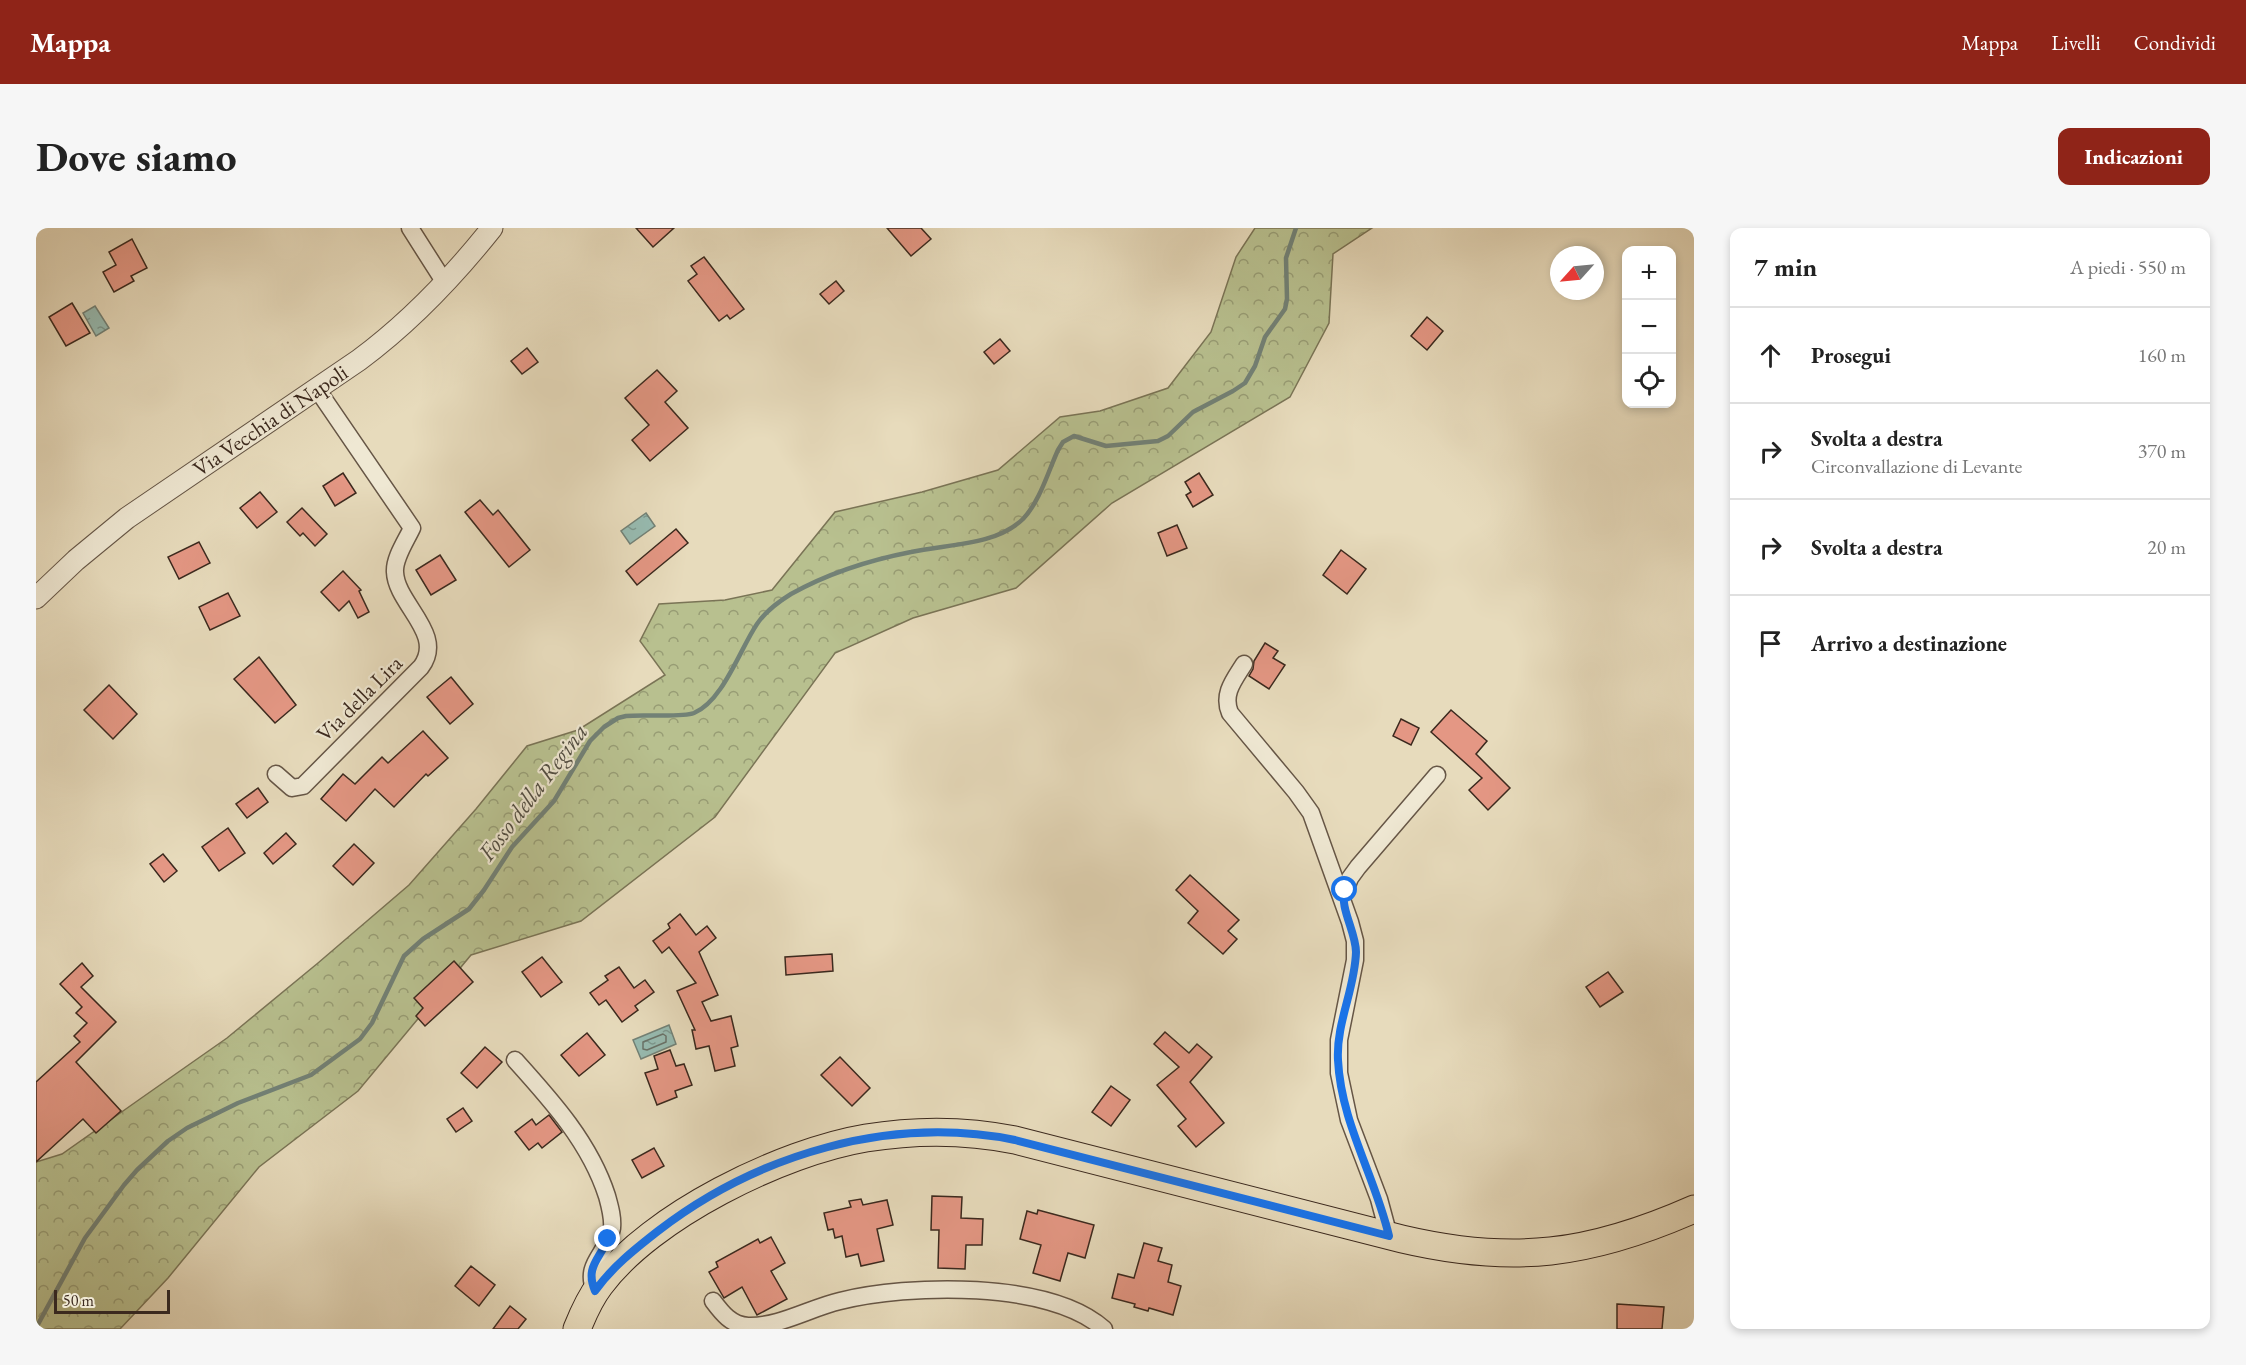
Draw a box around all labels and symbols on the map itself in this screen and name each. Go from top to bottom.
north arrow [1550,246,1604,300]
street label: Via Vecchia di Napoli [187,358,353,483]
street label: Via della Lira [310,649,409,748]
water label: Fosso della Regina [470,717,594,867]
route start [1331,876,1357,902]
route end [594,1225,620,1251]
scale bar [54,1287,170,1314]

